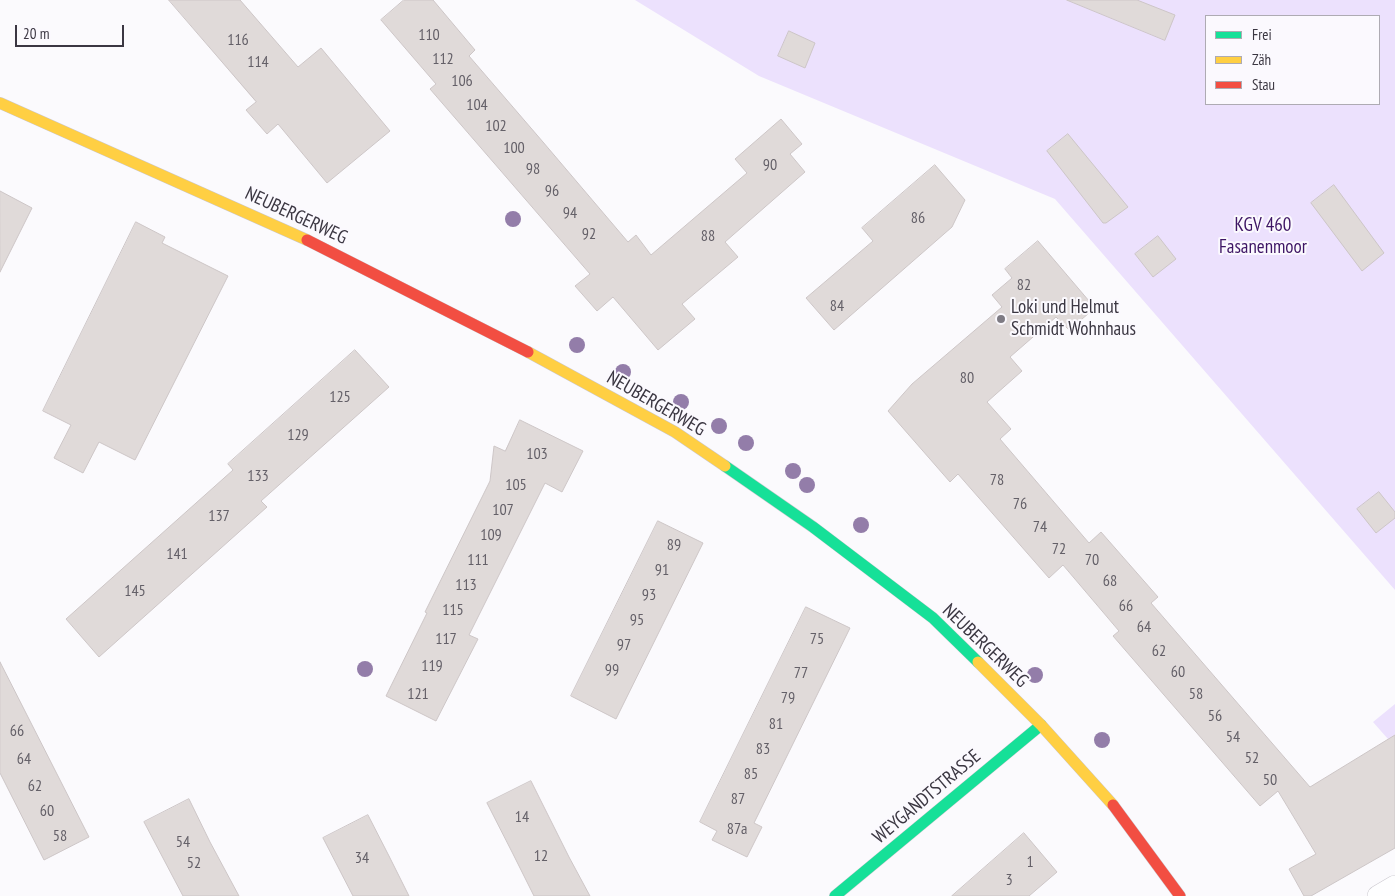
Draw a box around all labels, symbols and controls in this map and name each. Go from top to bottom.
scale bar [18,15,126,47]
legend [1205,15,1380,105]
text: 20 m [23,24,49,43]
house number: 110 [418,25,440,45]
text: Frei [1252,25,1272,44]
house number: 116 [227,30,249,50]
house number: 112 [432,49,454,69]
text: Zäh [1252,50,1271,69]
house number: 114 [247,52,269,72]
house number: 106 [451,71,473,91]
text: Stau [1252,75,1275,94]
house number: 104 [466,95,488,115]
house number: 102 [485,116,507,136]
house number: 100 [503,138,525,158]
house number: 90 [763,155,777,175]
house number: 98 [526,159,540,179]
house number: 96 [545,181,559,201]
street label: NEUBERGERWEG [241,182,351,250]
house number: 94 [563,203,577,223]
house number: 86 [911,208,925,228]
park label: KGV 460 Fasanenmoor [1219,215,1307,259]
house number: 92 [582,224,596,244]
house number: 88 [701,226,715,246]
house number: 82 [1017,275,1031,295]
house number: 84 [830,296,844,316]
place label: Loki und Helmut Schmidt Wohnhaus [1011,297,1136,341]
marker: Loki und Helmut Schmidt Wohnhaus [995,313,1007,325]
street label: NEUBERGERWEG [603,367,709,441]
house number: 80 [960,368,974,388]
house number: 125 [329,387,351,407]
house number: 129 [287,425,309,445]
house number: 103 [526,444,548,464]
house number: 133 [247,466,269,486]
house number: 78 [990,470,1004,490]
house number: 105 [505,475,527,495]
house number: 76 [1013,494,1027,514]
house number: 107 [492,500,514,520]
house number: 137 [208,506,230,526]
house number: 74 [1033,517,1047,537]
house number: 109 [480,525,502,545]
house number: 89 [667,535,681,555]
house number: 72 [1052,539,1066,559]
house number: 141 [166,544,188,564]
house number: 111 [467,550,489,570]
house number: 70 [1085,550,1099,570]
house number: 91 [655,560,669,580]
house number: 68 [1103,571,1117,591]
house number: 113 [455,575,477,595]
house number: 145 [124,581,146,601]
house number: 93 [642,585,656,605]
house number: 66 [1119,596,1133,616]
house number: 115 [442,600,464,620]
street label: NEUBERGERWEG [937,600,1033,692]
house number: 95 [630,610,644,630]
house number: 64 [1137,617,1151,637]
house number: 117 [435,629,457,649]
house number: 75 [810,629,824,649]
house number: 97 [617,635,631,655]
house number: 62 [1152,641,1166,661]
house number: 119 [421,656,443,676]
house number: 99 [605,660,619,680]
house number: 60 [1171,662,1185,682]
house number: 77 [794,663,808,683]
house number: 121 [407,684,429,704]
house number: 58 [1189,684,1203,704]
house number: 79 [781,688,795,708]
house number: 56 [1208,706,1222,726]
house number: 81 [769,714,783,734]
house number: 66 [10,721,24,741]
house number: 54 [1226,727,1240,747]
house number: 83 [756,739,770,759]
street label: WEYGANDTSTRASSE [868,745,986,849]
house number: 52 [1245,748,1259,768]
house number: 64 [17,749,31,769]
house number: 85 [744,764,758,784]
house number: 50 [1263,770,1277,790]
house number: 62 [28,776,42,796]
house number: 87 [731,789,745,809]
house number: 60 [40,801,54,821]
house number: 14 [515,807,529,827]
house number: 87a [727,819,747,839]
house number: 58 [53,826,67,846]
house number: 54 [176,832,190,852]
house number: 12 [534,846,548,866]
house number: 34 [355,848,369,868]
house number: 1 [1026,852,1034,872]
house number: 52 [187,853,201,873]
house number: 3 [1005,870,1013,890]

